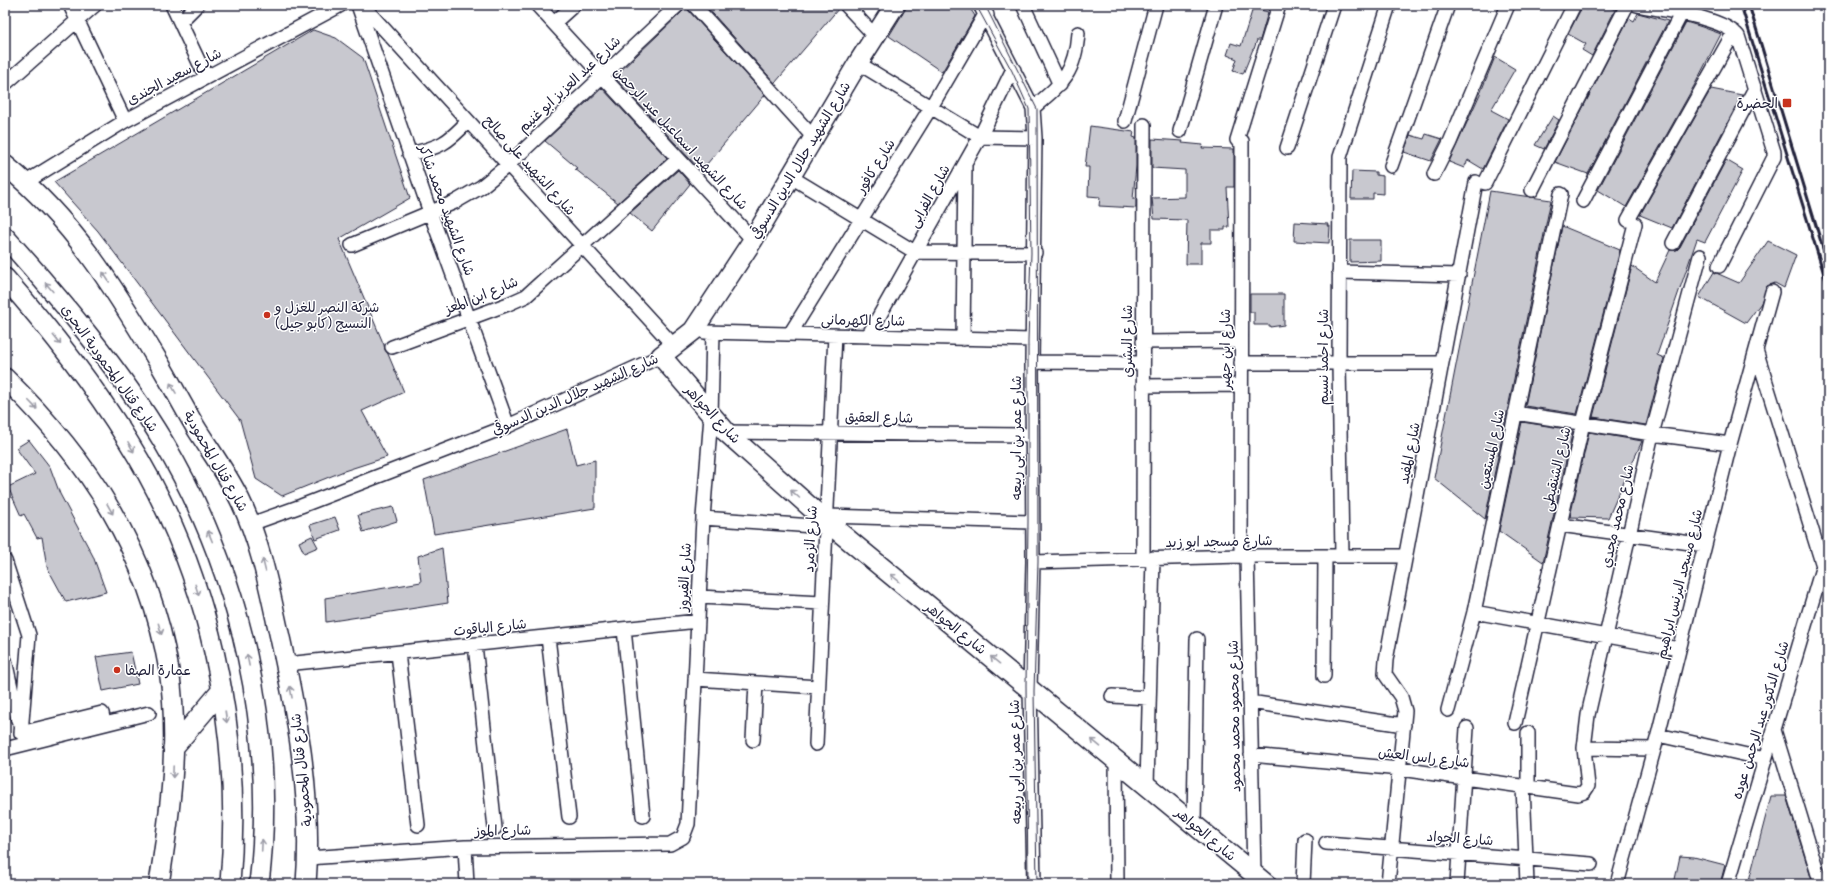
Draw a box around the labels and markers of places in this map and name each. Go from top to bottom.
place label: الحضرة [1737,93,1778,112]
marker: الحضرة [1781,97,1793,109]
place label: شركة النصر للغزل و النسيج (كابو جيل) [274,297,379,333]
marker: شركة النصر للغزل و النسيج (كابو جيل) [262,310,272,320]
place label: عمارة الصفا [125,660,192,679]
marker: عمارة الصفا [112,665,122,675]

